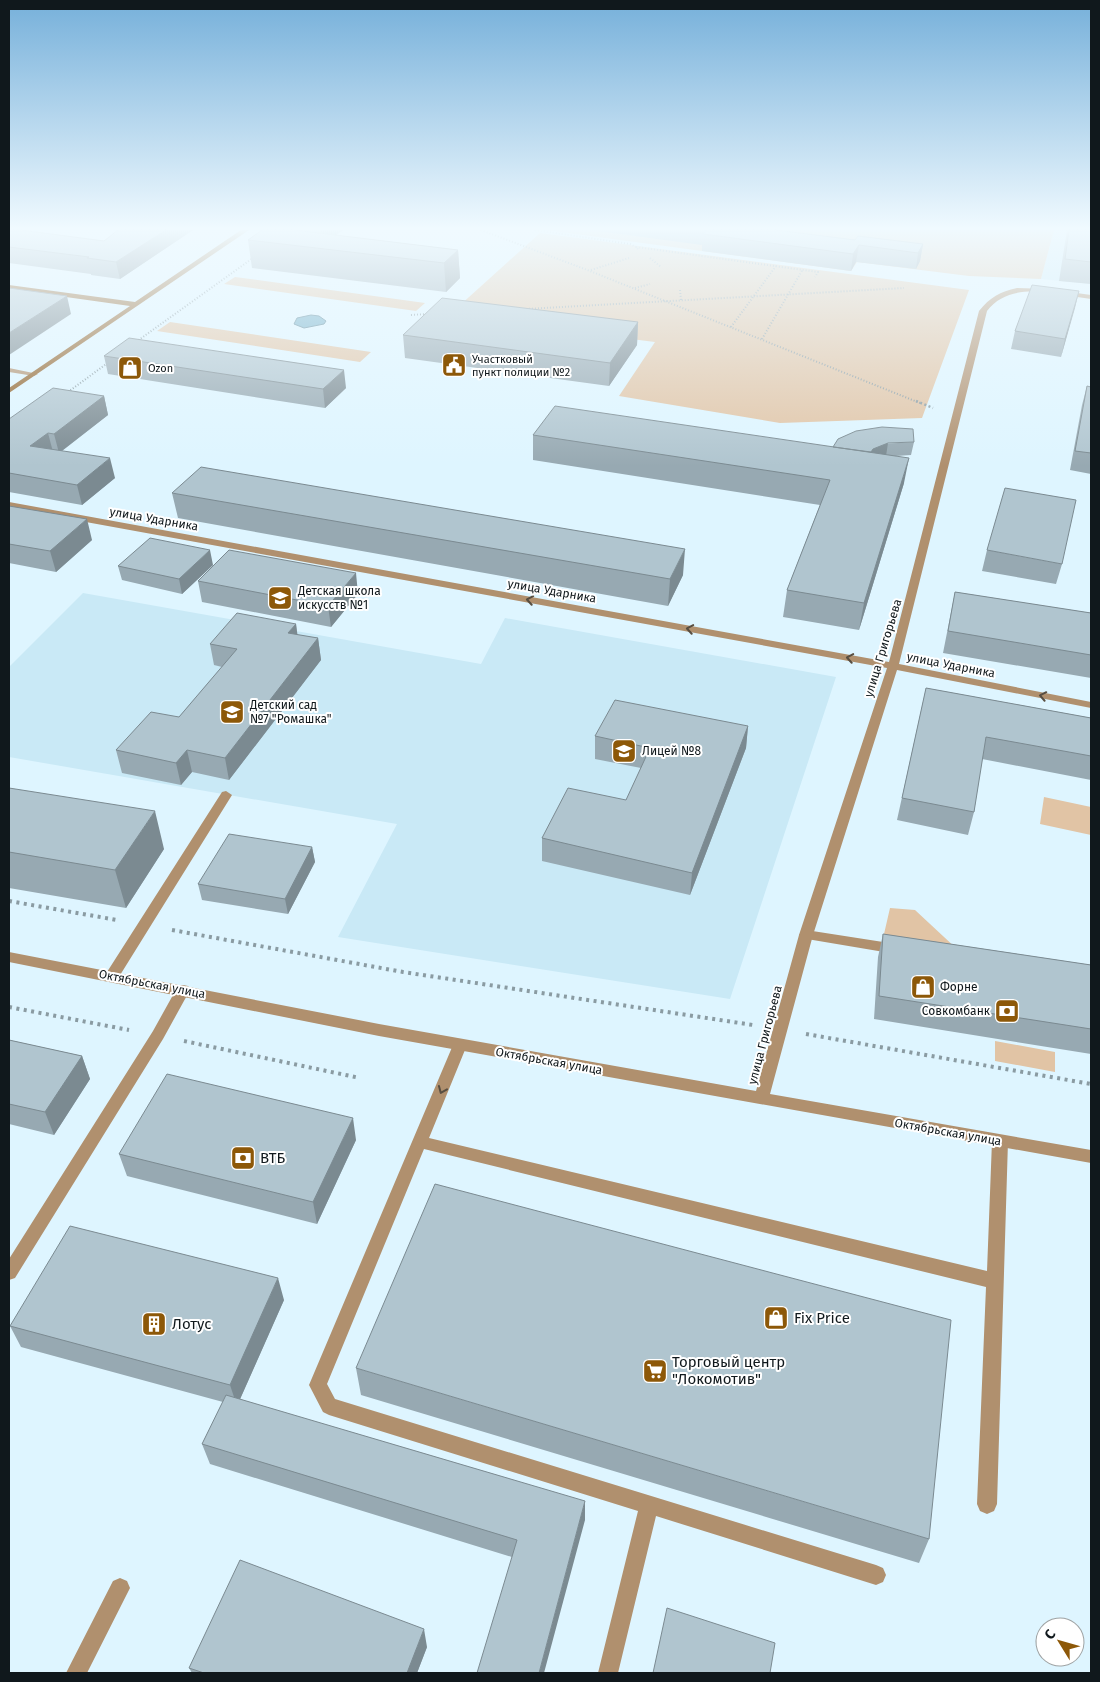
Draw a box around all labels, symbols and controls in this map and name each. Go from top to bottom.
public building icon: Участковый пункт полиции №2 [441,352,467,378]
place label: Участковый пункт полиции №2 [472,353,570,379]
shop icon: Ozon [117,355,143,381]
place label: Ozon [148,362,173,375]
street label: улица Ударника [109,504,199,534]
street label: улица Ударника [507,576,597,606]
place label: Детская школа искусств №1 [297,584,381,612]
school or university icon: Детская школа искусств №1 [267,585,293,611]
one-way arrow [525,595,534,606]
street label: улица Григорьева [861,597,905,699]
one-way arrow [685,625,694,635]
street label: улица Ударника [906,650,996,680]
one-way arrow [845,654,854,664]
one-way arrow [1039,691,1048,702]
place label: Детский сад №7 "Ромашка" [249,698,332,726]
school or university icon: Детский сад №7 "Ромашка" [219,699,245,725]
school or university icon: Лицей №8 [611,738,637,764]
place label: Лицей №8 [642,744,701,758]
street label: Октябрьская улица [98,967,206,1001]
shop icon: Форне [910,974,936,1000]
place label: Форне [940,980,978,994]
street label: улица Григорьева [745,984,785,1086]
bank icon: Совкомбанк [994,998,1020,1024]
place label: Совкомбанк [922,1004,991,1018]
street label: Октябрьская улица [495,1045,603,1077]
one-way arrow [437,1085,448,1094]
street label: Октябрьская улица [894,1116,1002,1148]
bank icon: ВТБ [230,1145,256,1171]
place label: ВТБ [260,1149,286,1167]
shop icon: Fix Price [763,1305,789,1331]
place label: Fix Price [794,1309,850,1327]
building icon: Лотус [141,1311,167,1337]
place label: Лотус [172,1315,212,1333]
place label: Торговый центр "Локомотив" [672,1353,785,1388]
supermarket icon: Торговый центр "Локомотив" [642,1358,668,1384]
north arrow [1035,1617,1085,1667]
text: С [1041,1626,1059,1643]

